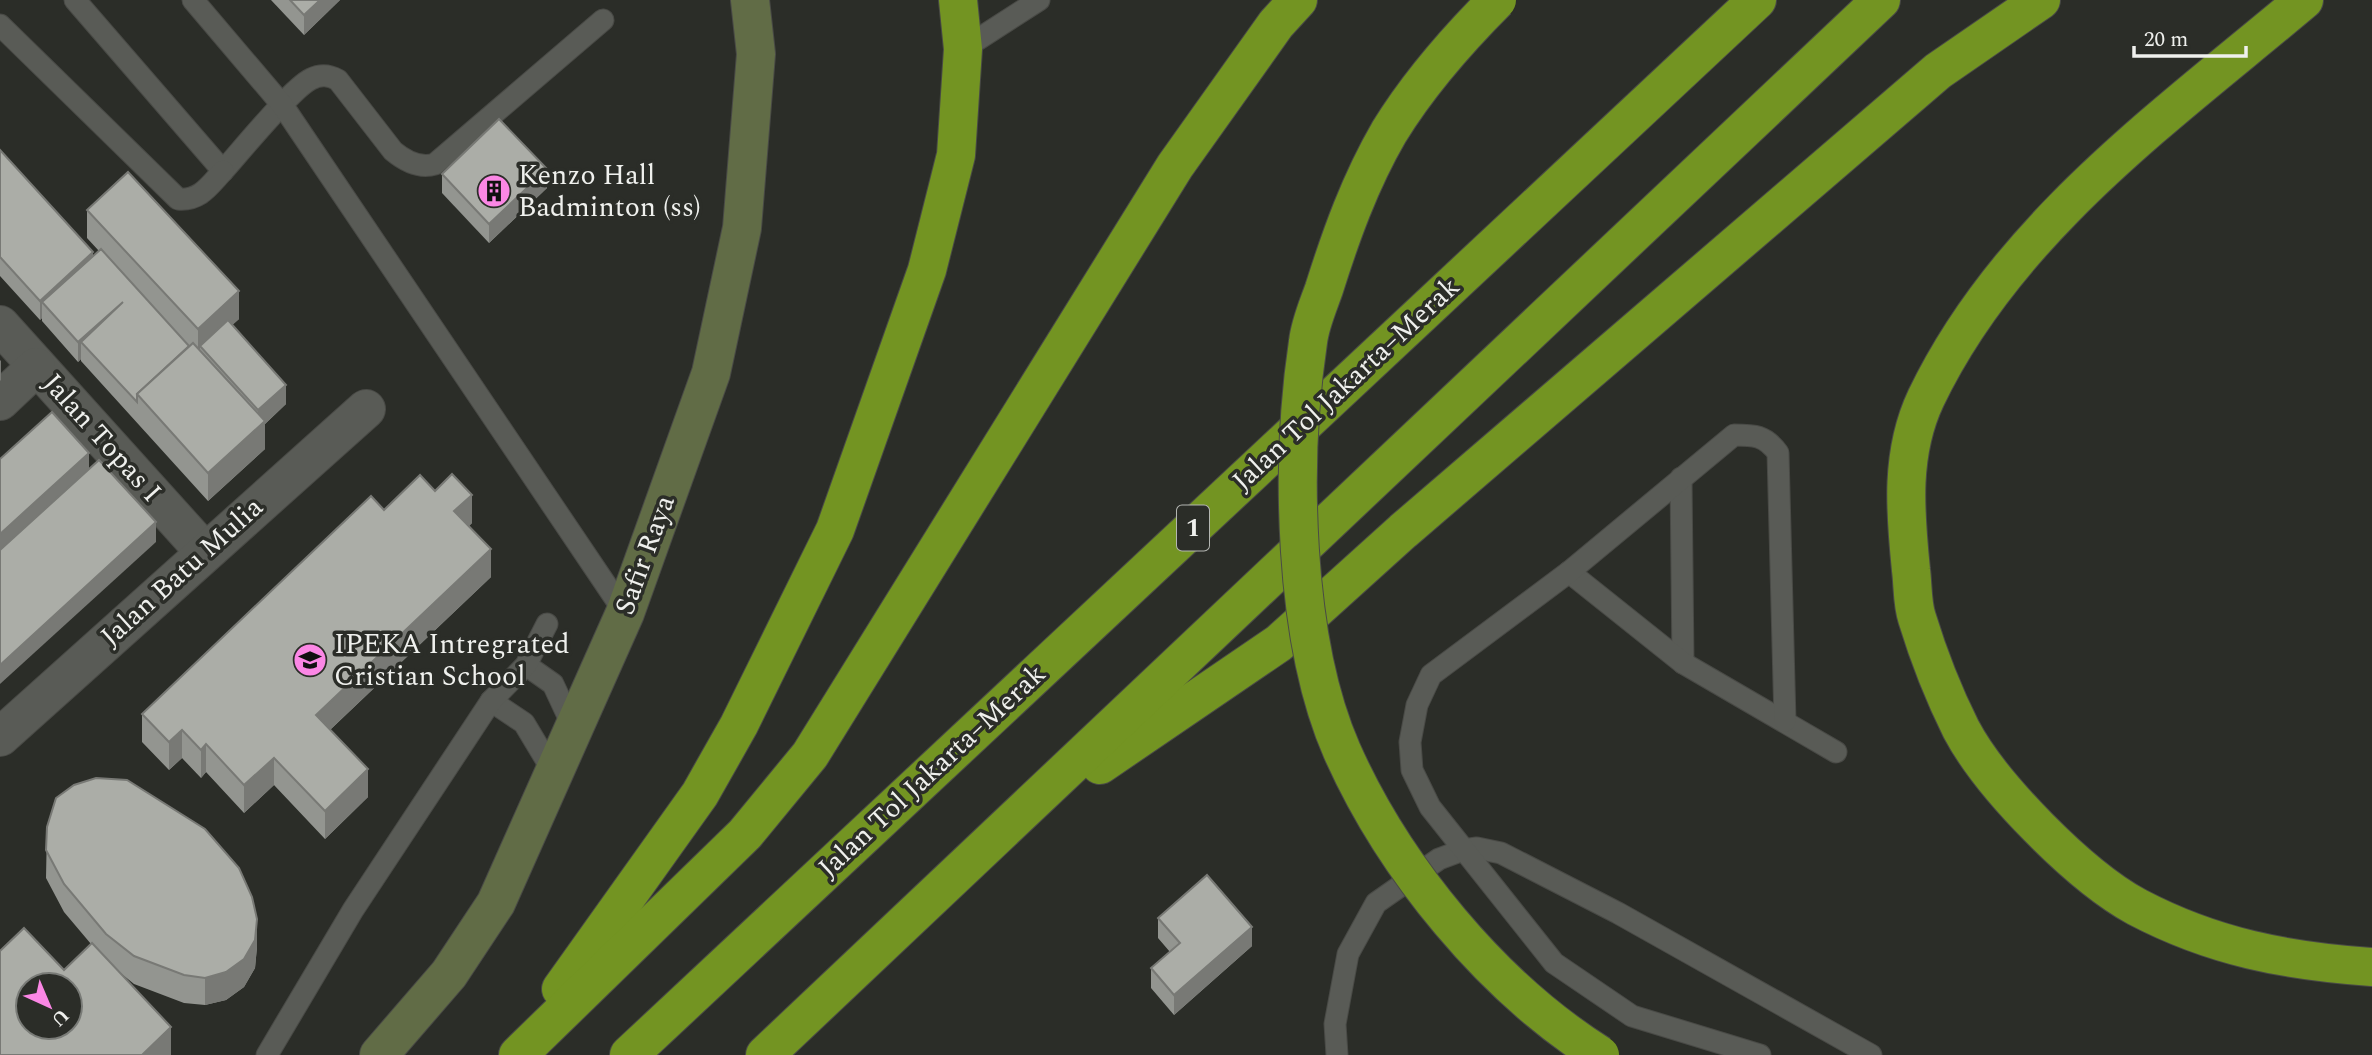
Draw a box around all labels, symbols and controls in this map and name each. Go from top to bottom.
scale bar [2134,14,2246,58]
text: 20 m [2144,24,2188,56]
place label: Kenzo Hall Badminton (ss) [518,154,701,229]
building icon: Kenzo Hall Badminton (ss) [475,172,513,210]
street label: Jalan Tol Jakarta–Merak [1222,267,1470,501]
street label: Jalan Topas I [32,364,172,512]
street label: Jalan Batu Mulia [91,487,273,657]
street label: Safir Raya [603,489,687,621]
road number: 1 [1177,506,1209,550]
place label: IPEKA Intregrated Cristian School [334,623,570,698]
school or university icon: IPEKA Intregrated Cristian School [291,641,329,679]
street label: Jalan Tol Jakarta–Merak [808,654,1056,888]
north arrow [14,971,84,1041]
text: U [44,1001,76,1033]

